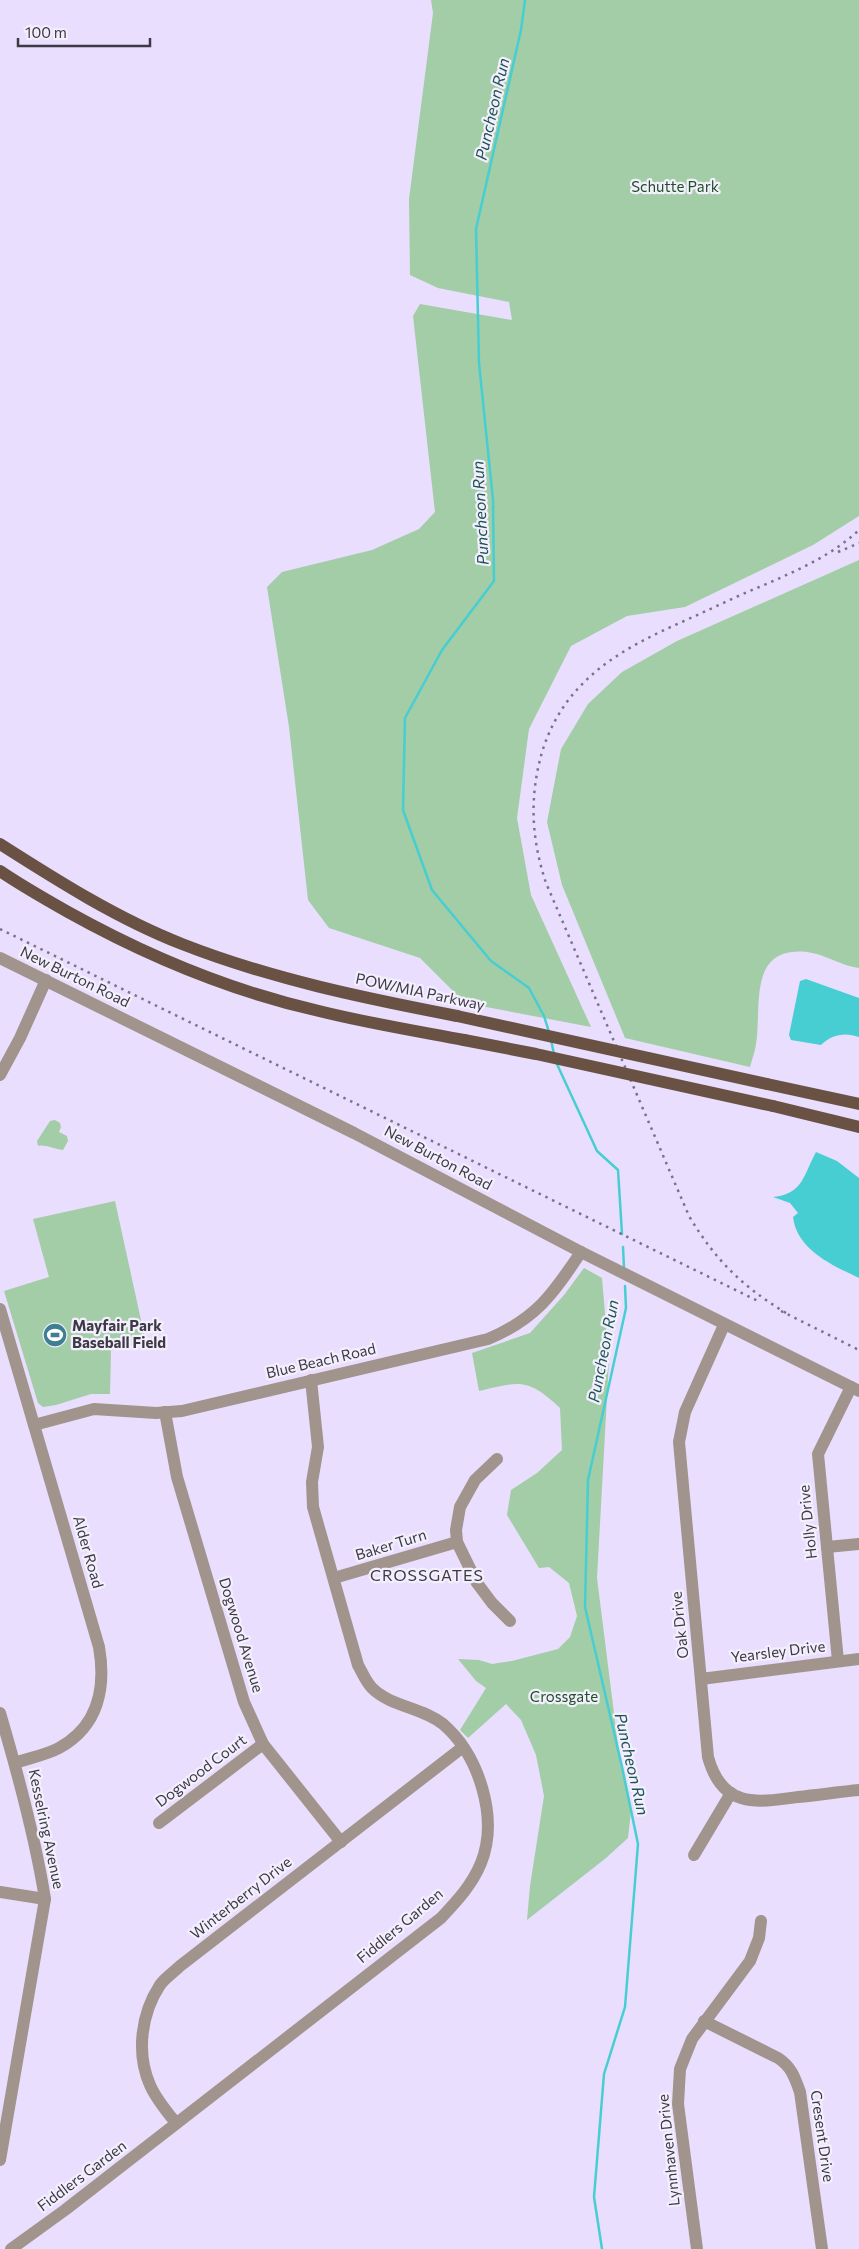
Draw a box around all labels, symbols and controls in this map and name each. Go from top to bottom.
scale bar [18,15,150,47]
text: 100 m [25,23,67,41]
water label: Puncheon Run [471,56,512,162]
park label: Schutte Park [631,177,719,195]
water label: Puncheon Run [467,460,492,566]
street label: New Burton Road [18,942,133,1010]
street label: POW/MIA Parkway [354,969,487,1014]
street label: New Burton Road [382,1121,495,1193]
water label: Puncheon Run [583,1298,622,1404]
place label: Mayfair Park Baseball Field [72,1316,166,1351]
sports icon: Mayfair Park Baseball Field [42,1322,68,1348]
street label: Blue Beach Road [264,1339,377,1381]
street label: Holly Drive [794,1484,820,1560]
street label: Alder Road [70,1513,108,1590]
street label: Baker Turn [353,1525,428,1563]
district label: CROSSGATES [370,1565,484,1584]
street label: Dogwood Avenue [216,1575,268,1694]
street label: Oak Drive [667,1591,691,1660]
street label: Yearsley Drive [730,1636,826,1666]
park label: Crossgate [530,1687,598,1705]
water label: Puncheon Run [612,1711,653,1817]
street label: Dogwood Court [151,1730,249,1810]
street label: Kesselring Avenue [25,1767,69,1891]
street label: Winterberry Drive [186,1852,295,1942]
street label: Fiddlers Garden [353,1884,446,1966]
street label: Cresent Drive [808,2089,838,2183]
street label: Lynnhaven Drive [653,2093,683,2207]
street label: Fiddlers Garden [33,2136,129,2214]

